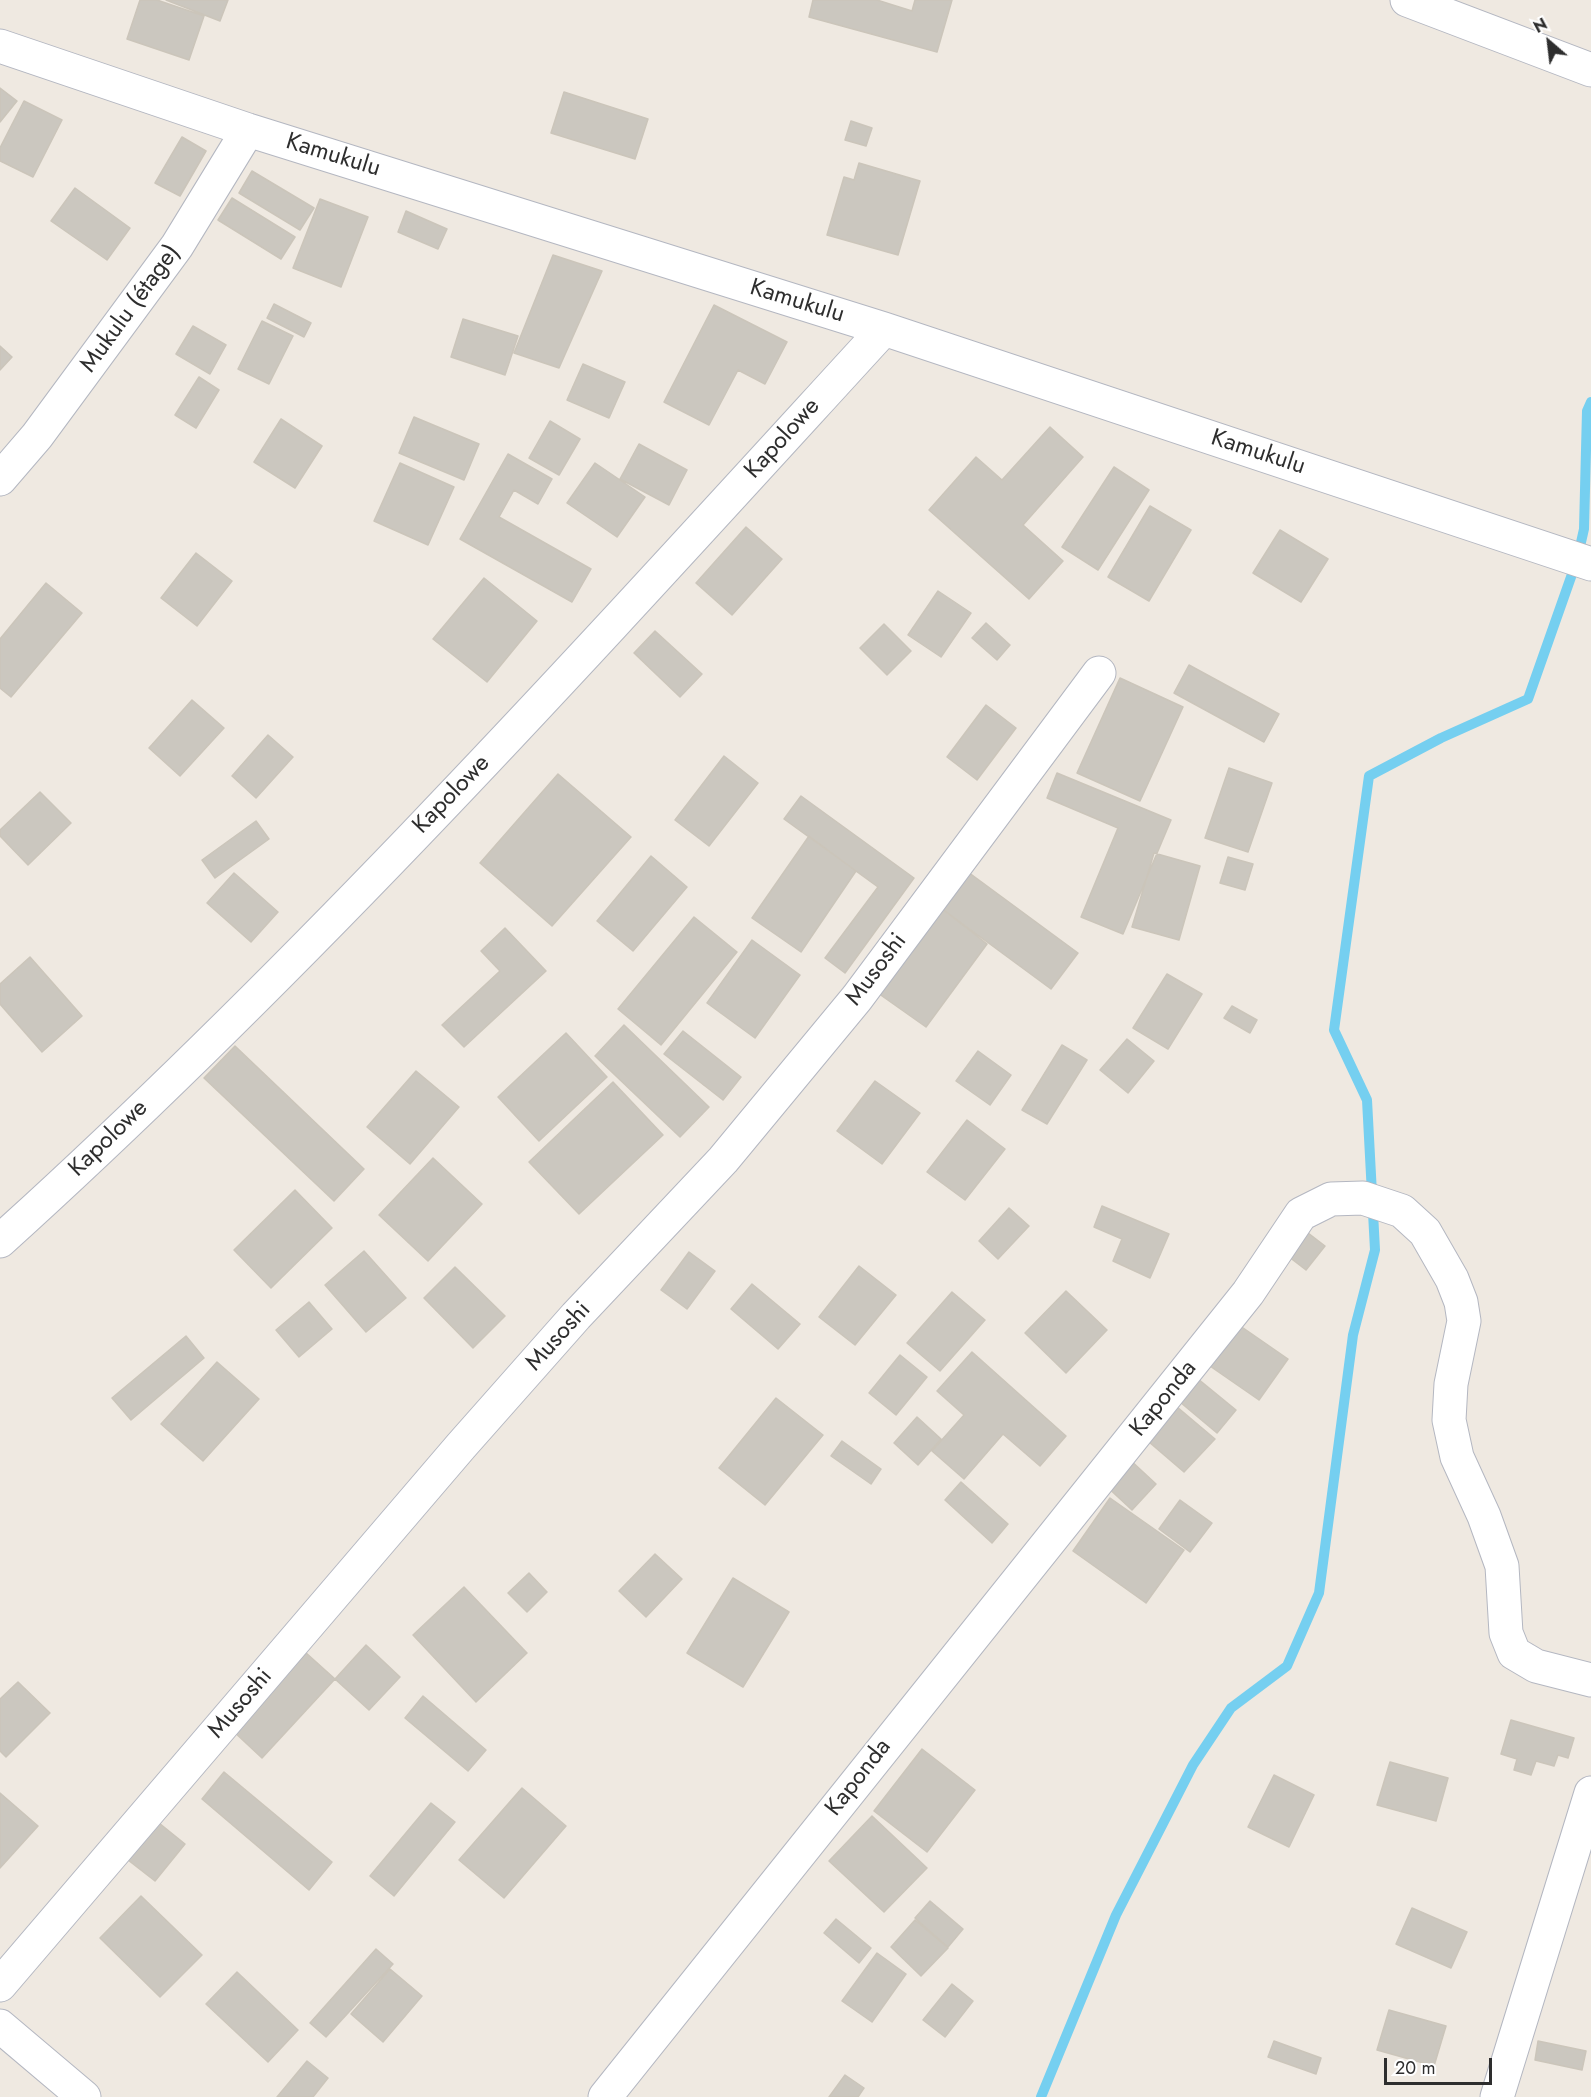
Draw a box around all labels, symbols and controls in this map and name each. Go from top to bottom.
north arrow [1519,12,1579,72]
text: N [1529,13,1551,39]
street label: Kamukulu [282,128,384,184]
street label: Mukulu (étage) [75,240,187,378]
street label: Kamukulu [746,274,848,330]
street label: Kapolowe [739,393,827,485]
street label: Kamukulu [1207,424,1309,482]
street label: Kapolowe [407,750,497,840]
street label: Musoshi [840,928,914,1012]
street label: Kapolowe [64,1094,154,1184]
street label: Musoshi [520,1296,598,1378]
street label: Kaponda [1125,1355,1203,1443]
street label: Musoshi [203,1663,279,1745]
street label: Kaponda [820,1734,898,1822]
scale bar [1387,2046,1495,2084]
text: 20 m [1395,2055,1435,2081]

